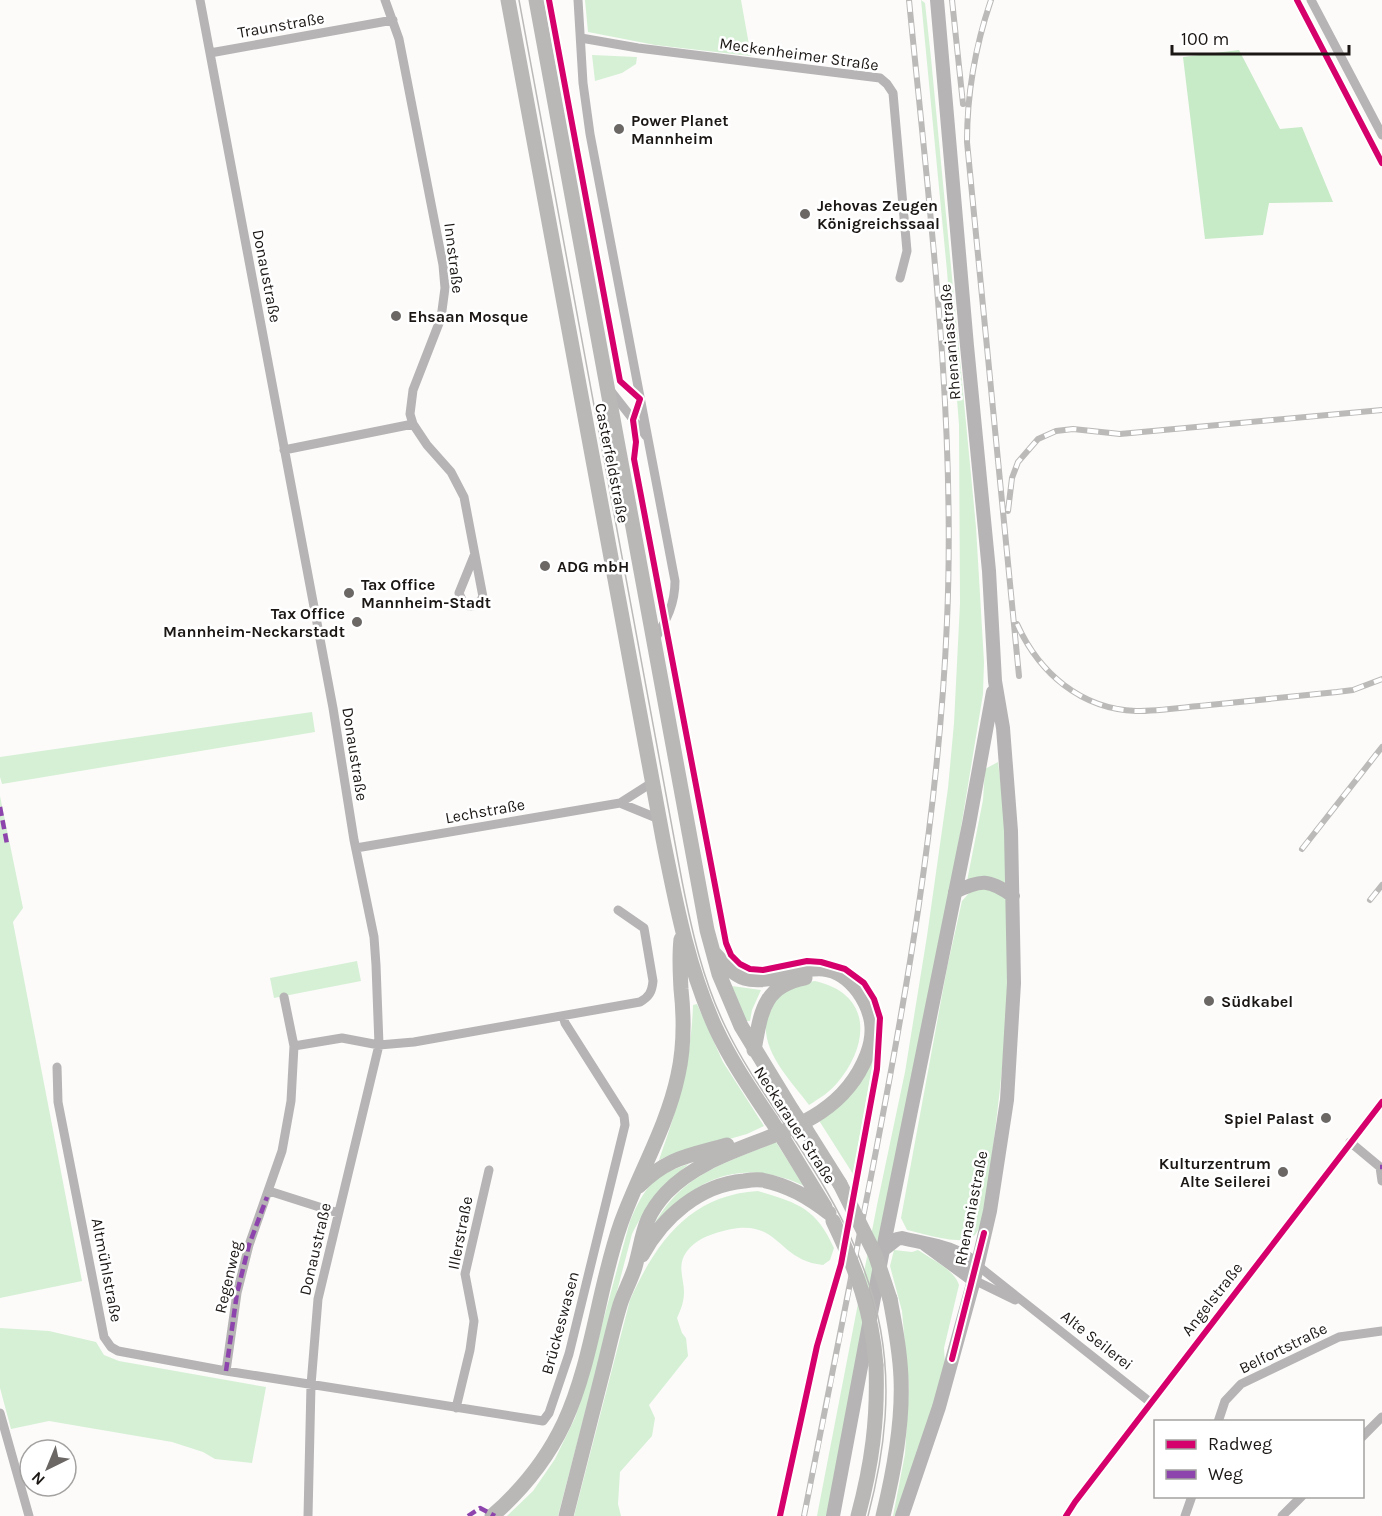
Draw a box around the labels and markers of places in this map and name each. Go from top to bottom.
place label: Power Planet Mannheim [631,111,729,148]
marker: Power Planet Mannheim [612,122,626,136]
place label: Jehovas Zeugen Königreichssaal [817,196,940,233]
marker: Jehovas Zeugen Königreichssaal [798,207,812,221]
place label: Ehsaan Mosque [408,307,528,326]
marker: Ehsaan Mosque [389,309,403,323]
place label: ADG mbH [557,557,629,576]
marker: ADG mbH [538,559,552,573]
place label: Tax Office Mannheim-Stadt [361,575,491,612]
marker: Tax Office Mannheim-Stadt [342,586,356,600]
place label: Tax Office Mannheim-Neckarstadt [163,604,345,641]
marker: Tax Office Mannheim-Neckarstadt [350,615,364,629]
place label: Südkabel [1221,992,1293,1011]
marker: Südkabel [1202,994,1216,1008]
place label: Spiel Palast [1224,1109,1314,1128]
marker: Spiel Palast [1319,1111,1333,1125]
place label: Kulturzentrum Alte Seilerei [1159,1154,1271,1191]
marker: Kulturzentrum Alte Seilerei [1276,1165,1290,1179]

